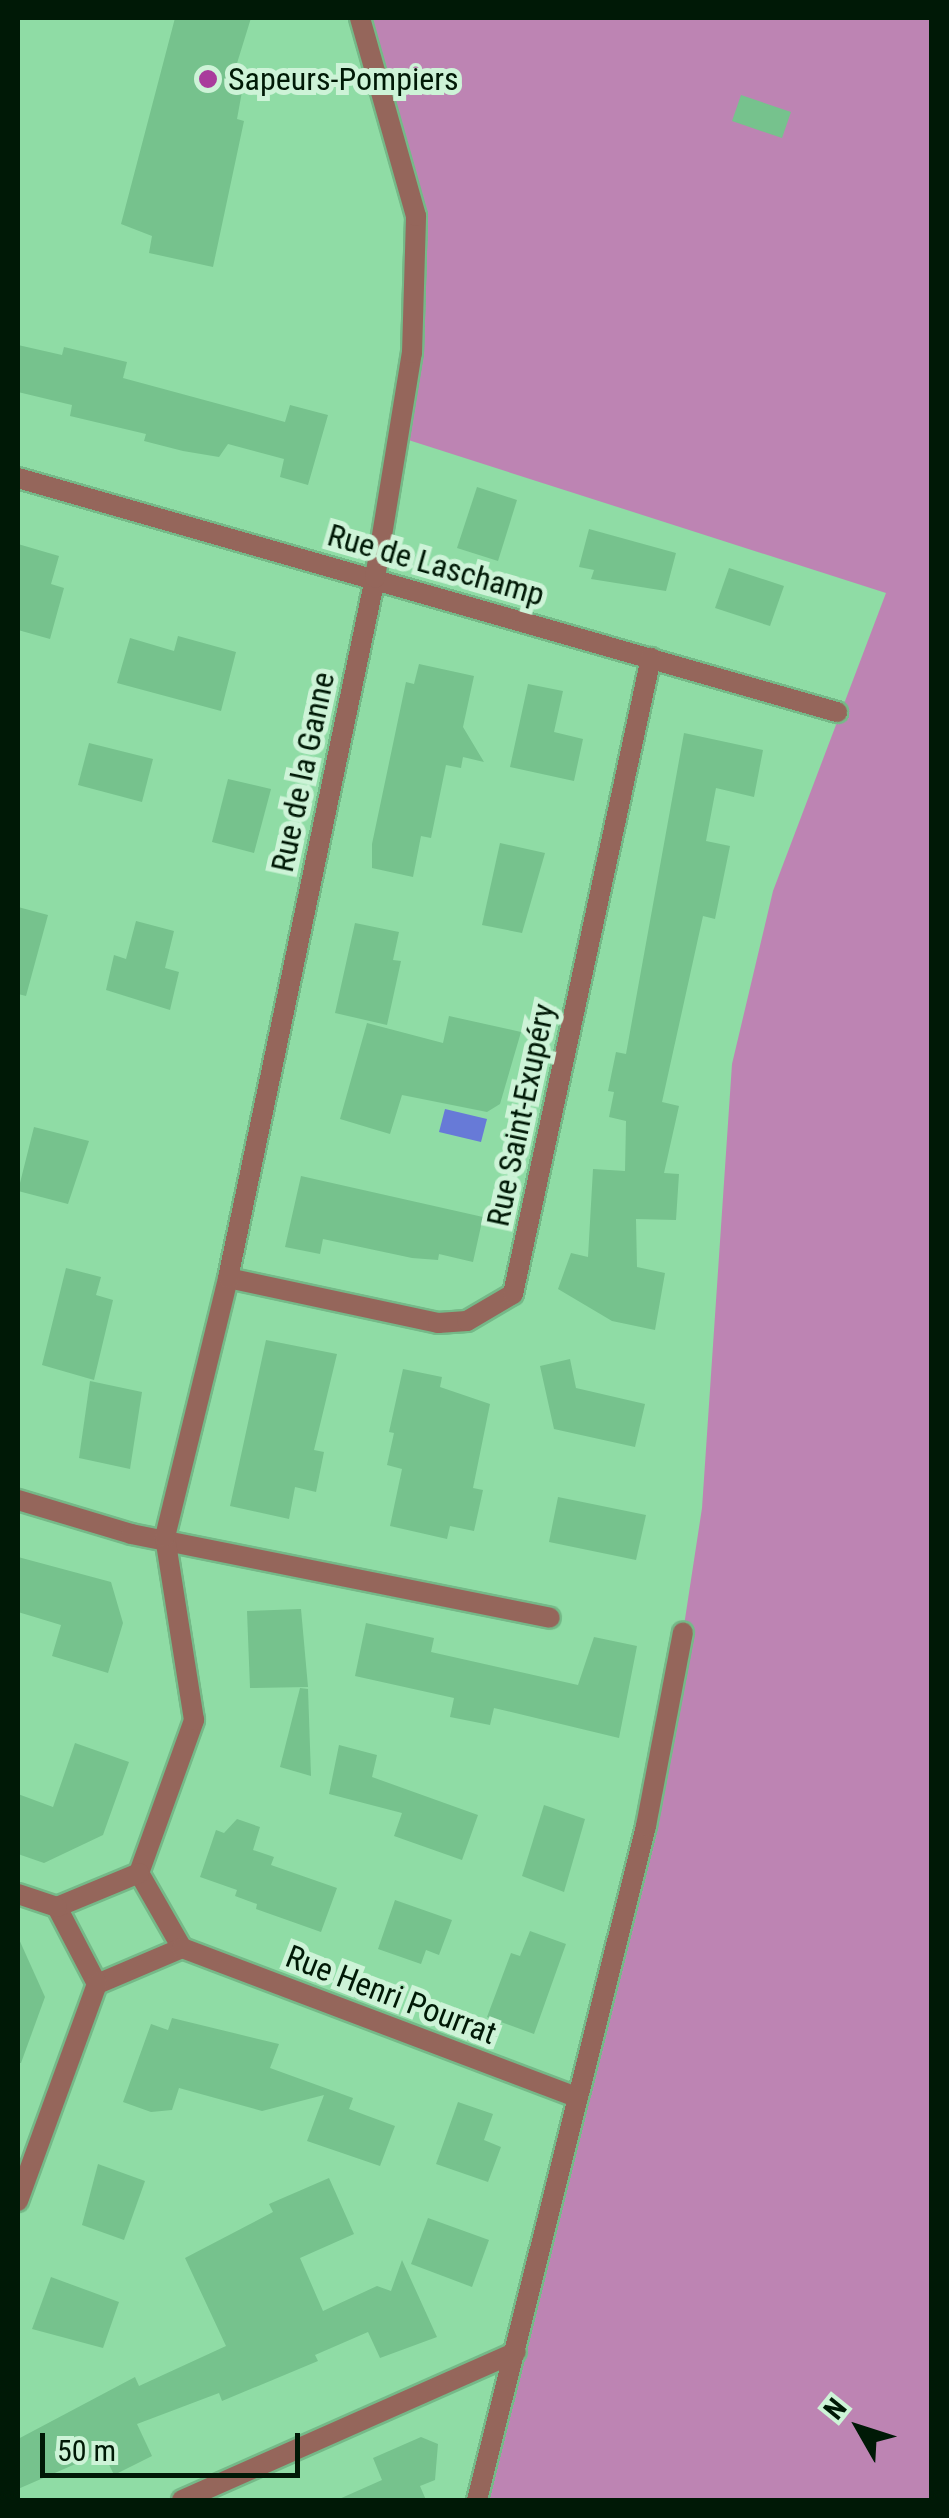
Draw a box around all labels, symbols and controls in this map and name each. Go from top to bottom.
place label: Sapeurs-Pompiers [228,60,459,98]
marker: Sapeurs-Pompiers [197,68,219,90]
street label: Rue de Laschamp [323,516,549,614]
street label: Rue de la Ganne [263,669,343,875]
street label: Rue Saint-Exupéry [479,1000,563,1230]
street label: Rue Henri Pourrat [280,1937,502,2053]
north arrow [809,2378,909,2478]
text: N [817,2392,854,2426]
scale bar [45,2413,305,2475]
text: 50 m [57,2433,116,2468]

